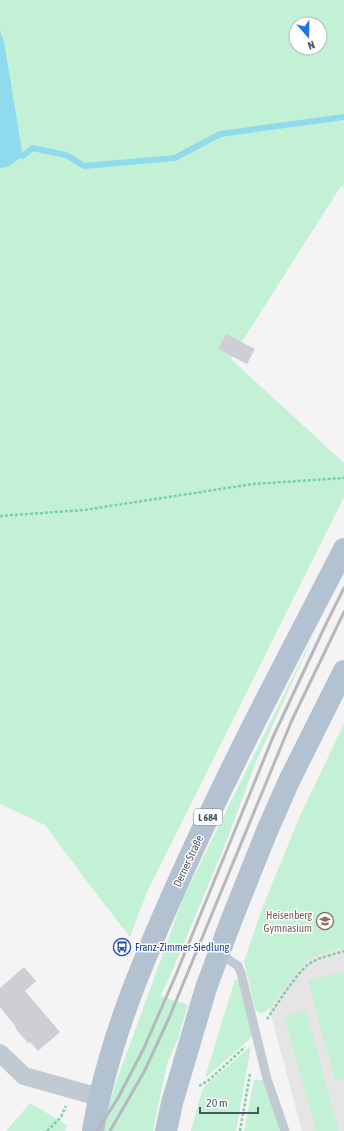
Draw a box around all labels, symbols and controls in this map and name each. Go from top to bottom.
north arrow [288,16,328,56]
text: N [306,39,317,52]
road number: L 684 [194,809,222,825]
street label: Derner Straße [171,833,205,889]
place label: Heisenberg Gymnasium [264,909,312,934]
school or university icon: Heisenberg Gymnasium [315,911,335,931]
bus stop icon: Franz-Zimmer-Siedlung [112,937,132,957]
place label: Franz-Zimmer-Siedlung [135,941,230,953]
scale bar [200,1089,258,1115]
text: 20 m [206,1096,228,1110]

